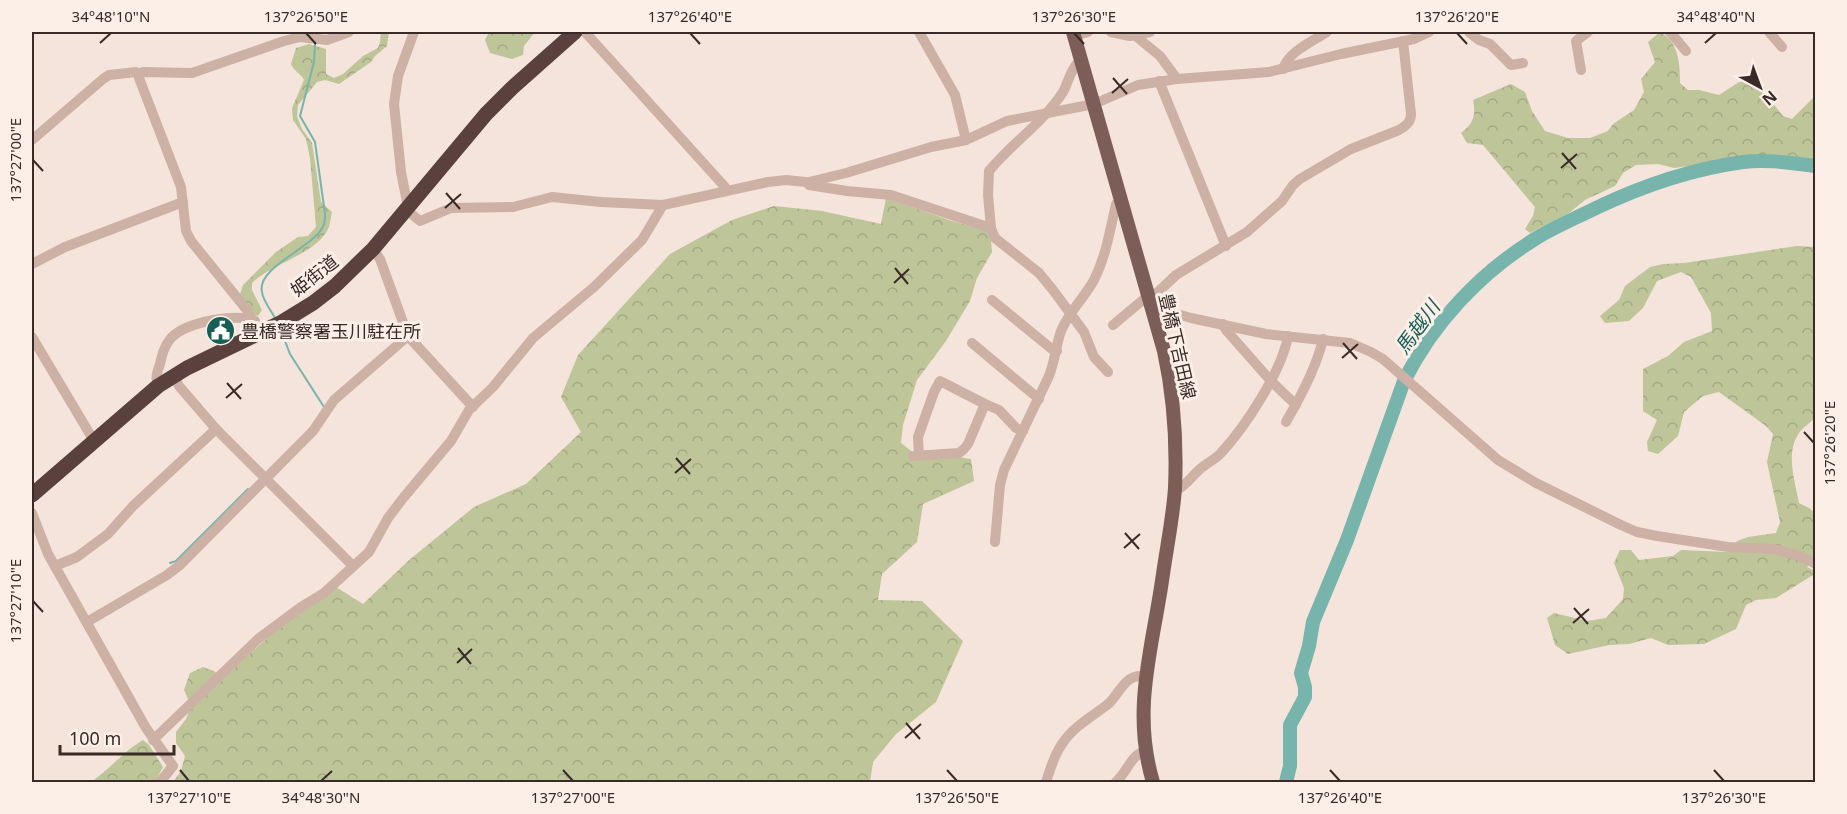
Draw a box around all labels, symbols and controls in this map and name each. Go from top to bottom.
text: 34°48'10"N [72,6,150,26]
text: 137°26'50"E [264,6,348,26]
text: 137°26'40"E [648,6,732,26]
text: 137°26'30"E [1032,6,1116,26]
text: 137°26'20"E [1415,6,1499,26]
text: 34°48'40"N [1677,6,1755,26]
north arrow [1730,57,1790,117]
text: N [1758,86,1782,111]
text: 137°27'00"E [5,118,25,202]
street label: 姫街道 [285,249,343,301]
street label: 豊橋下吉田線 [1154,291,1202,401]
water label: 馬越川 [1388,293,1447,359]
public building icon: 豊橋警察署玉川駐在所 [204,315,236,347]
place label: 豊橋警察署玉川駐在所 [241,319,421,343]
text: 137°26'20"E [1819,401,1839,485]
text: 137°27'10"E [5,559,25,643]
scale bar [60,718,174,756]
text: 100 m [69,726,121,750]
text: 137°27'10"E [147,787,231,807]
text: 34°48'30"N [282,787,360,807]
text: 137°27'00"E [531,787,615,807]
text: 137°26'50"E [915,787,999,807]
text: 137°26'40"E [1298,787,1382,807]
text: 137°26'30"E [1682,787,1766,807]

